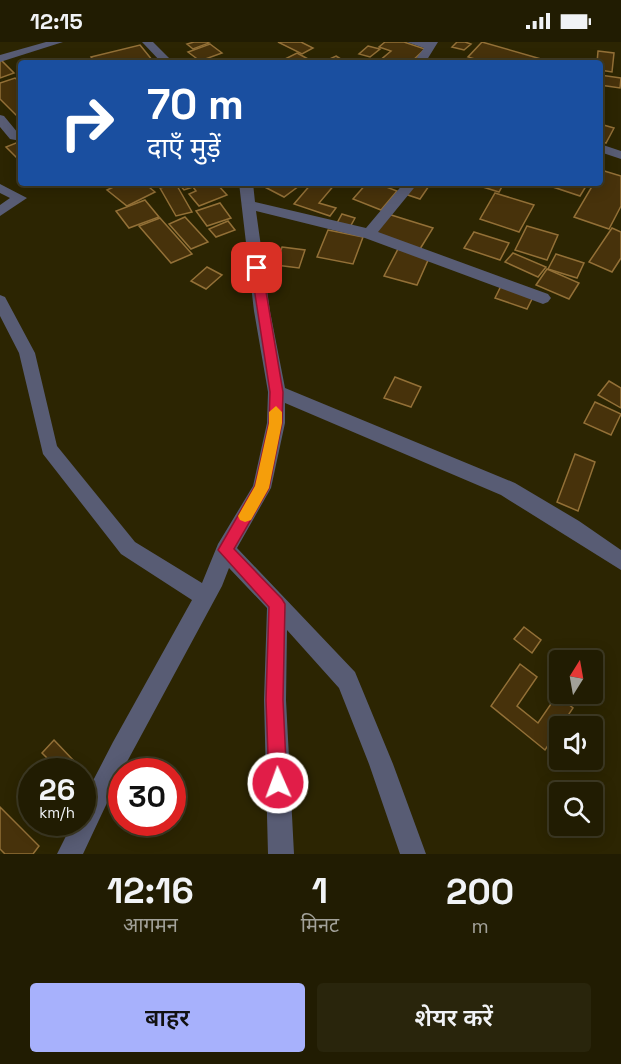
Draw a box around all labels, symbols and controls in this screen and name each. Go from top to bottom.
text: 12:15 [30,7,83,35]
text: 70 m [147,78,244,131]
icon: right [48,84,126,162]
text: दाएँ मुड़ें [147,130,221,165]
pin [231,242,282,293]
icon: arrive [240,251,273,284]
north arrow [549,650,603,704]
map controls [549,650,603,836]
button: sound [549,716,603,770]
position arrow [246,751,310,815]
speed limit sign: 30 [108,758,186,836]
text: 26 [39,770,75,809]
button: search [549,782,603,836]
text: km/h [39,803,75,822]
text: 12:16 [107,868,194,914]
text: 1 [312,868,328,914]
text: 200 [446,869,514,915]
text: आगमन [123,912,178,938]
text: मिनट [301,912,339,938]
text: m [471,913,489,939]
button: बाहर [30,983,305,1052]
button: शेयर करें [317,983,591,1052]

